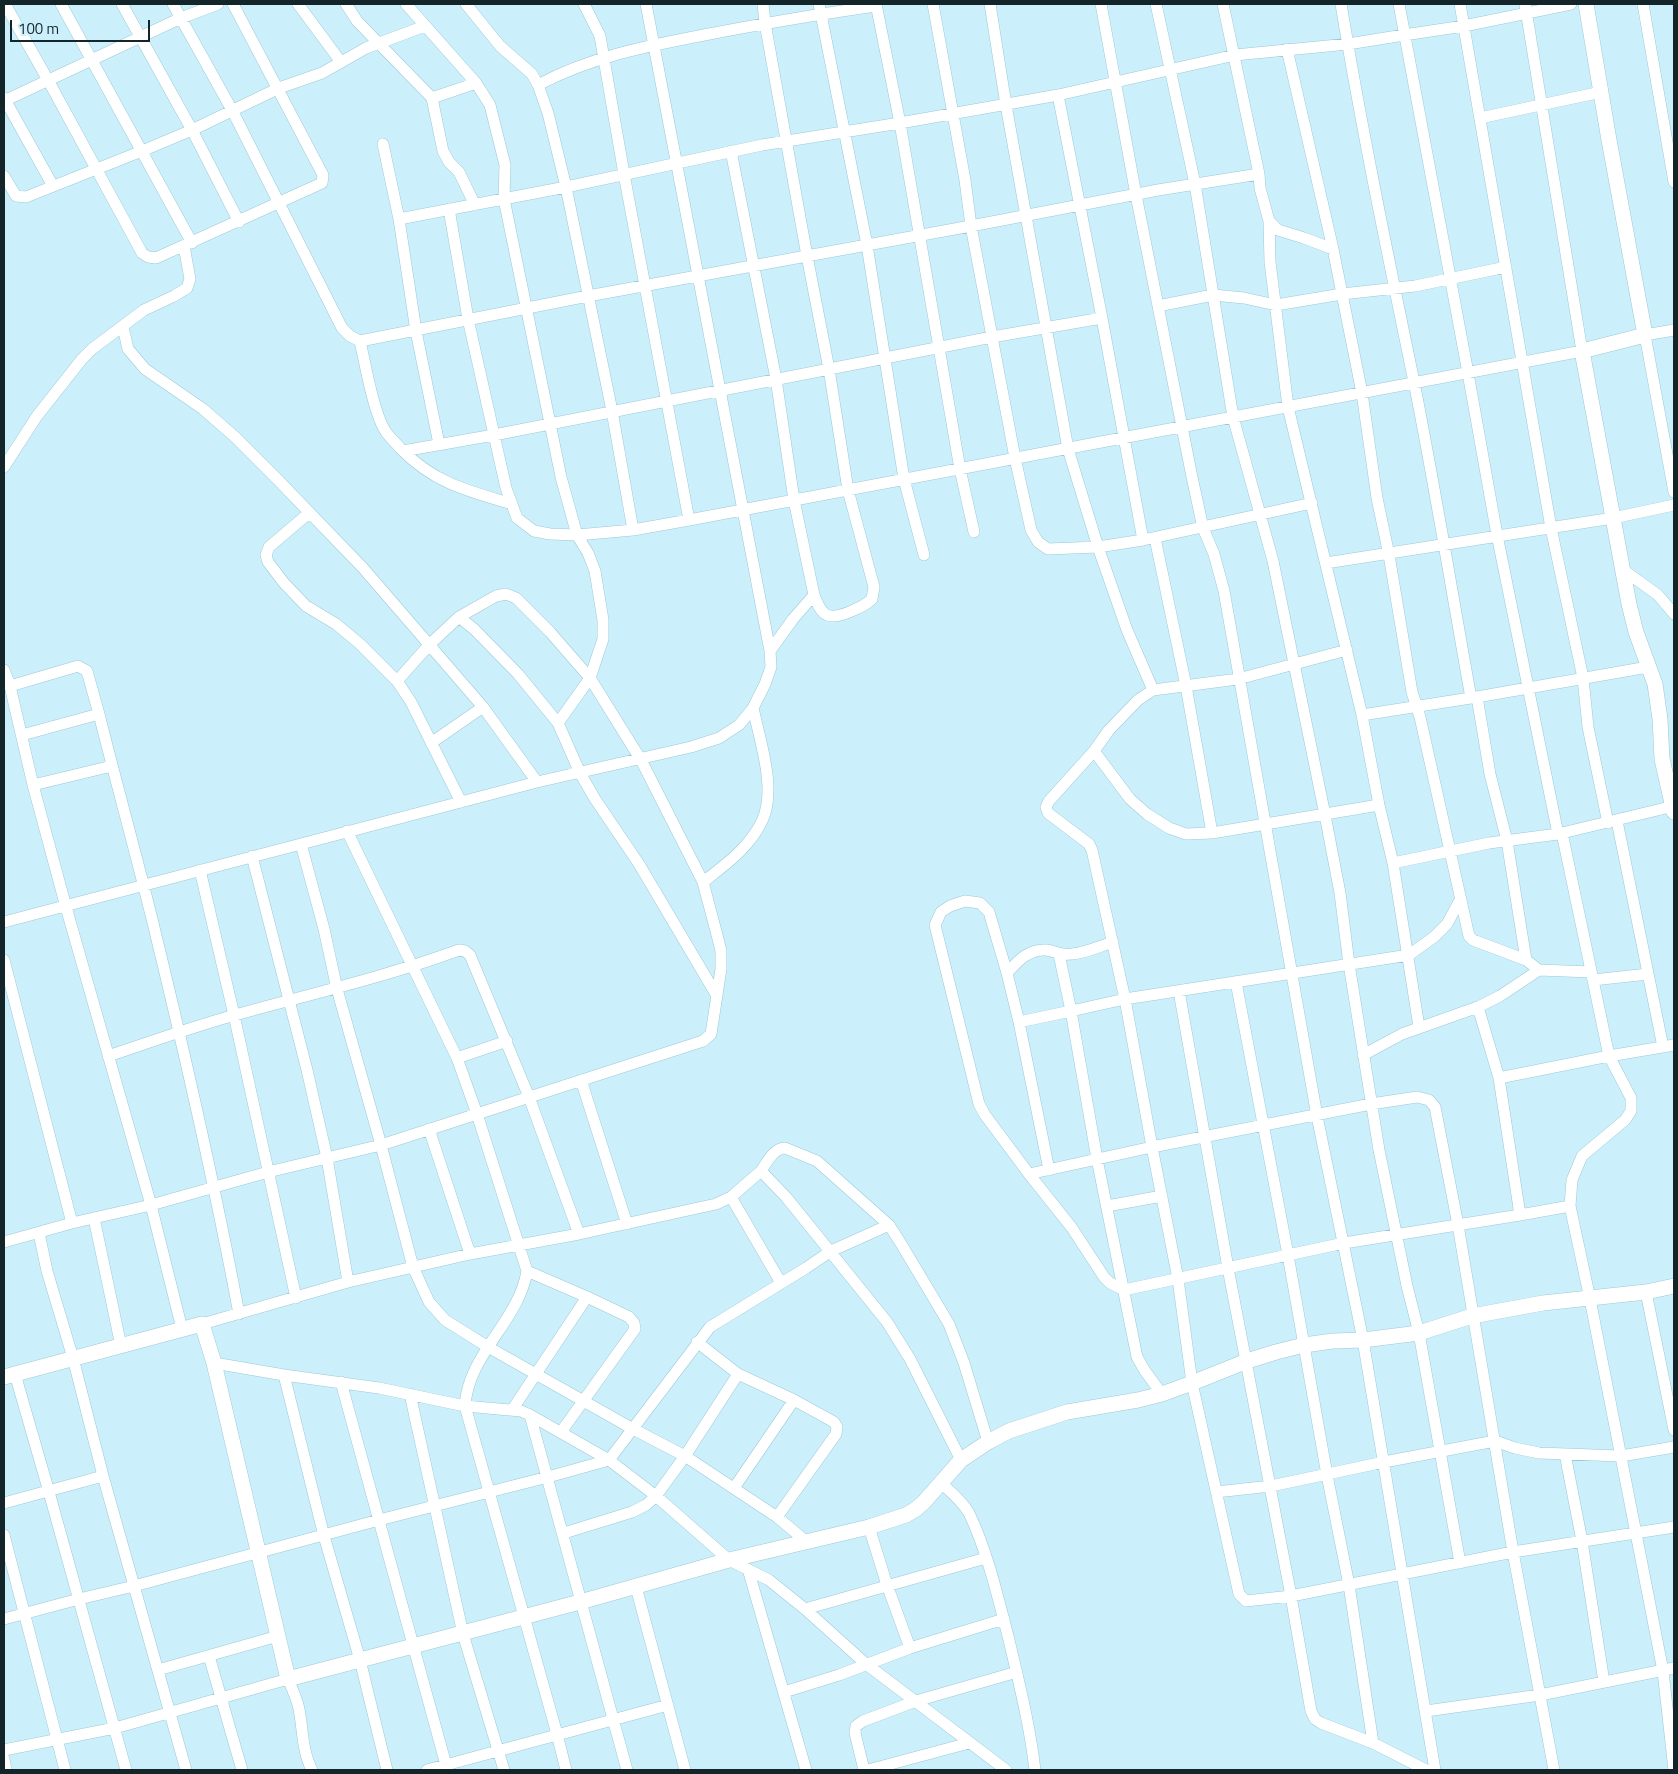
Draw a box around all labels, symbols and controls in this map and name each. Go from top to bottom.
scale bar [12,10,152,42]
text: 100 m [18,17,59,40]

